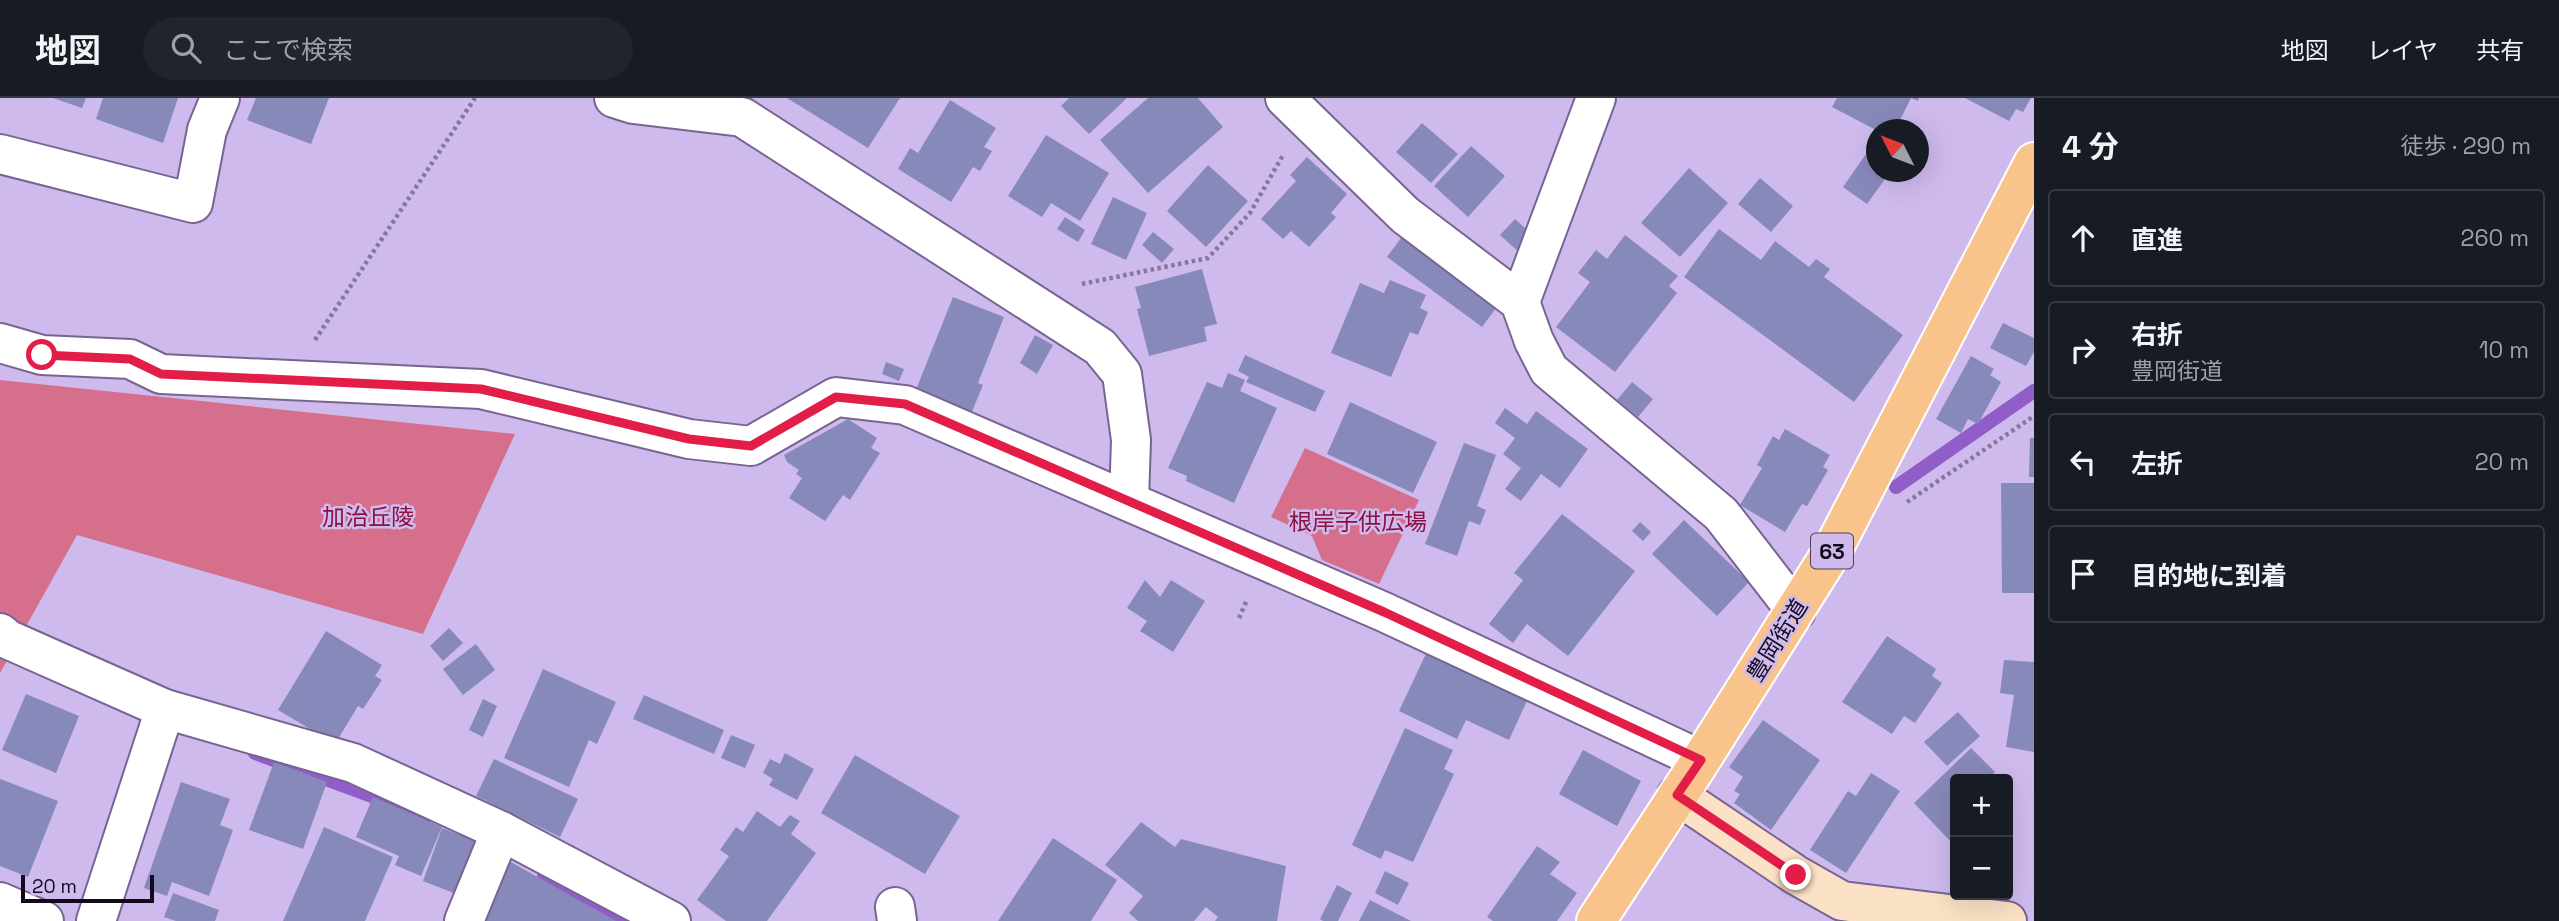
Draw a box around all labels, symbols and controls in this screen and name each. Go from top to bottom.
search box [143,17,633,80]
icon: search [167,29,205,67]
text: 地図 [35,30,101,72]
text: ここで検索 [223,33,353,67]
text: 地図 [2281,35,2329,66]
text: レイヤ [2367,35,2438,66]
text: 共有 [2476,35,2524,66]
north arrow [1866,119,1929,182]
text: 4 分 [2062,127,2119,166]
text: 徒歩 · 290 m [2401,131,2531,161]
icon: ahead [2064,219,2102,257]
text: 直進 [2131,223,2183,257]
text: 260 m [2461,223,2529,253]
text: 右折 [2131,318,2183,352]
icon: right [2064,331,2102,369]
text: 10 m [2479,335,2529,365]
route start [26,339,57,370]
text: 豊岡街道 [2131,356,2223,386]
icon: left [2064,443,2102,481]
text: 左折 [2131,447,2183,481]
text: 20 m [2475,447,2529,477]
park label: 加治丘陵 [322,502,414,532]
park label: 根岸子供広場 [1289,507,1427,537]
road number: 63 [1811,533,1853,568]
icon: arrive [2064,555,2102,593]
text: 目的地に到着 [2131,559,2287,593]
street label: 豊岡街道 [1740,593,1814,687]
map controls [1950,774,2013,900]
button: + [1950,774,2013,837]
button: − [1950,837,2013,900]
route end [1780,859,1811,890]
scale bar [21,872,154,904]
text: 20 m [32,874,77,899]

